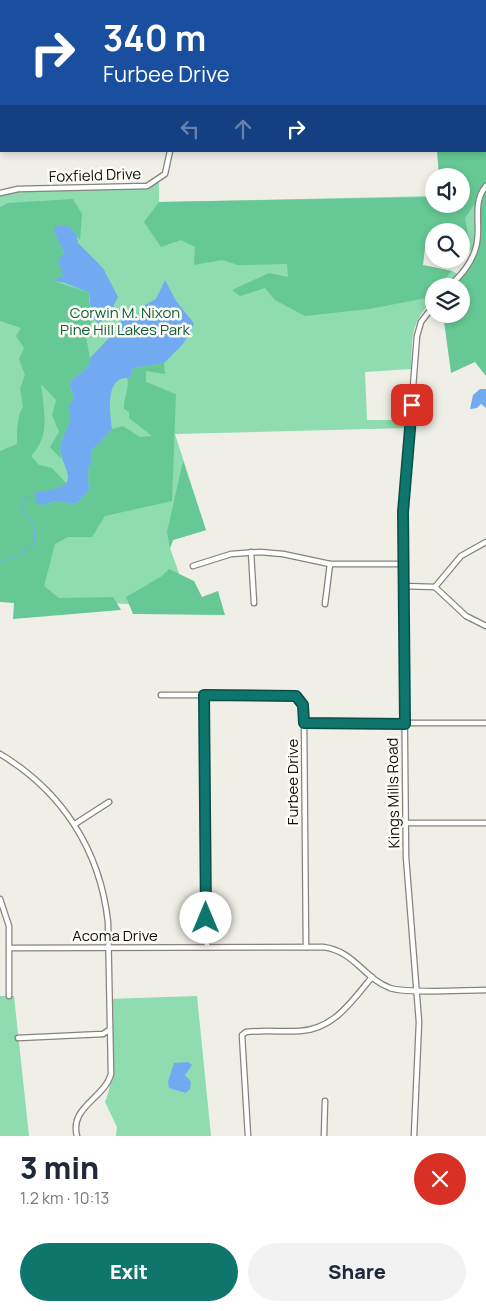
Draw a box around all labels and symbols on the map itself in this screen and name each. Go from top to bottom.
street label: Foxfield Drive [49,163,142,187]
park label: Corwin M. Nixon Pine Hill Lakes Park [60,302,190,340]
pin [391,384,433,426]
street label: Kings Mills Road [382,738,404,848]
street label: Furbee Drive [282,739,303,825]
position arrow [179,891,231,943]
street label: Acoma Drive [72,925,158,946]

